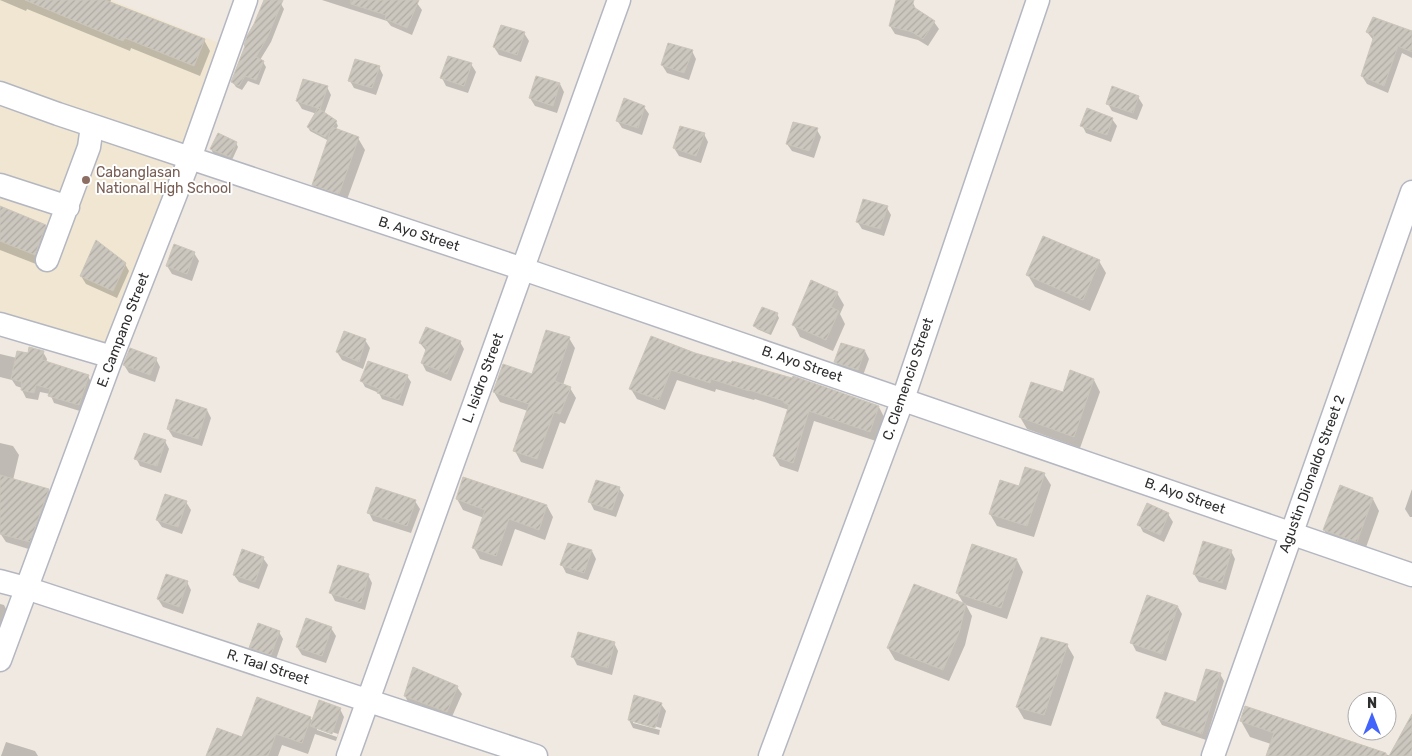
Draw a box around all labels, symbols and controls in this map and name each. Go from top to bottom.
place label: Cabanglasan National High School [96,164,231,197]
marker: Cabanglasan National High School [80,174,92,186]
street label: B. Ayo Street [376,213,462,255]
street label: E. Campano Street [93,270,153,390]
street label: C. Clemencio Street [879,315,937,443]
street label: L. Isidro Street [459,330,507,425]
street label: B. Ayo Street [759,342,845,386]
street label: Agustin Dionaldo Street 2 [1276,393,1348,555]
street label: B. Ayo Street [1142,474,1228,518]
street label: R. Taal Street [225,646,312,688]
north arrow [1347,691,1397,741]
text: N [1367,695,1377,712]

